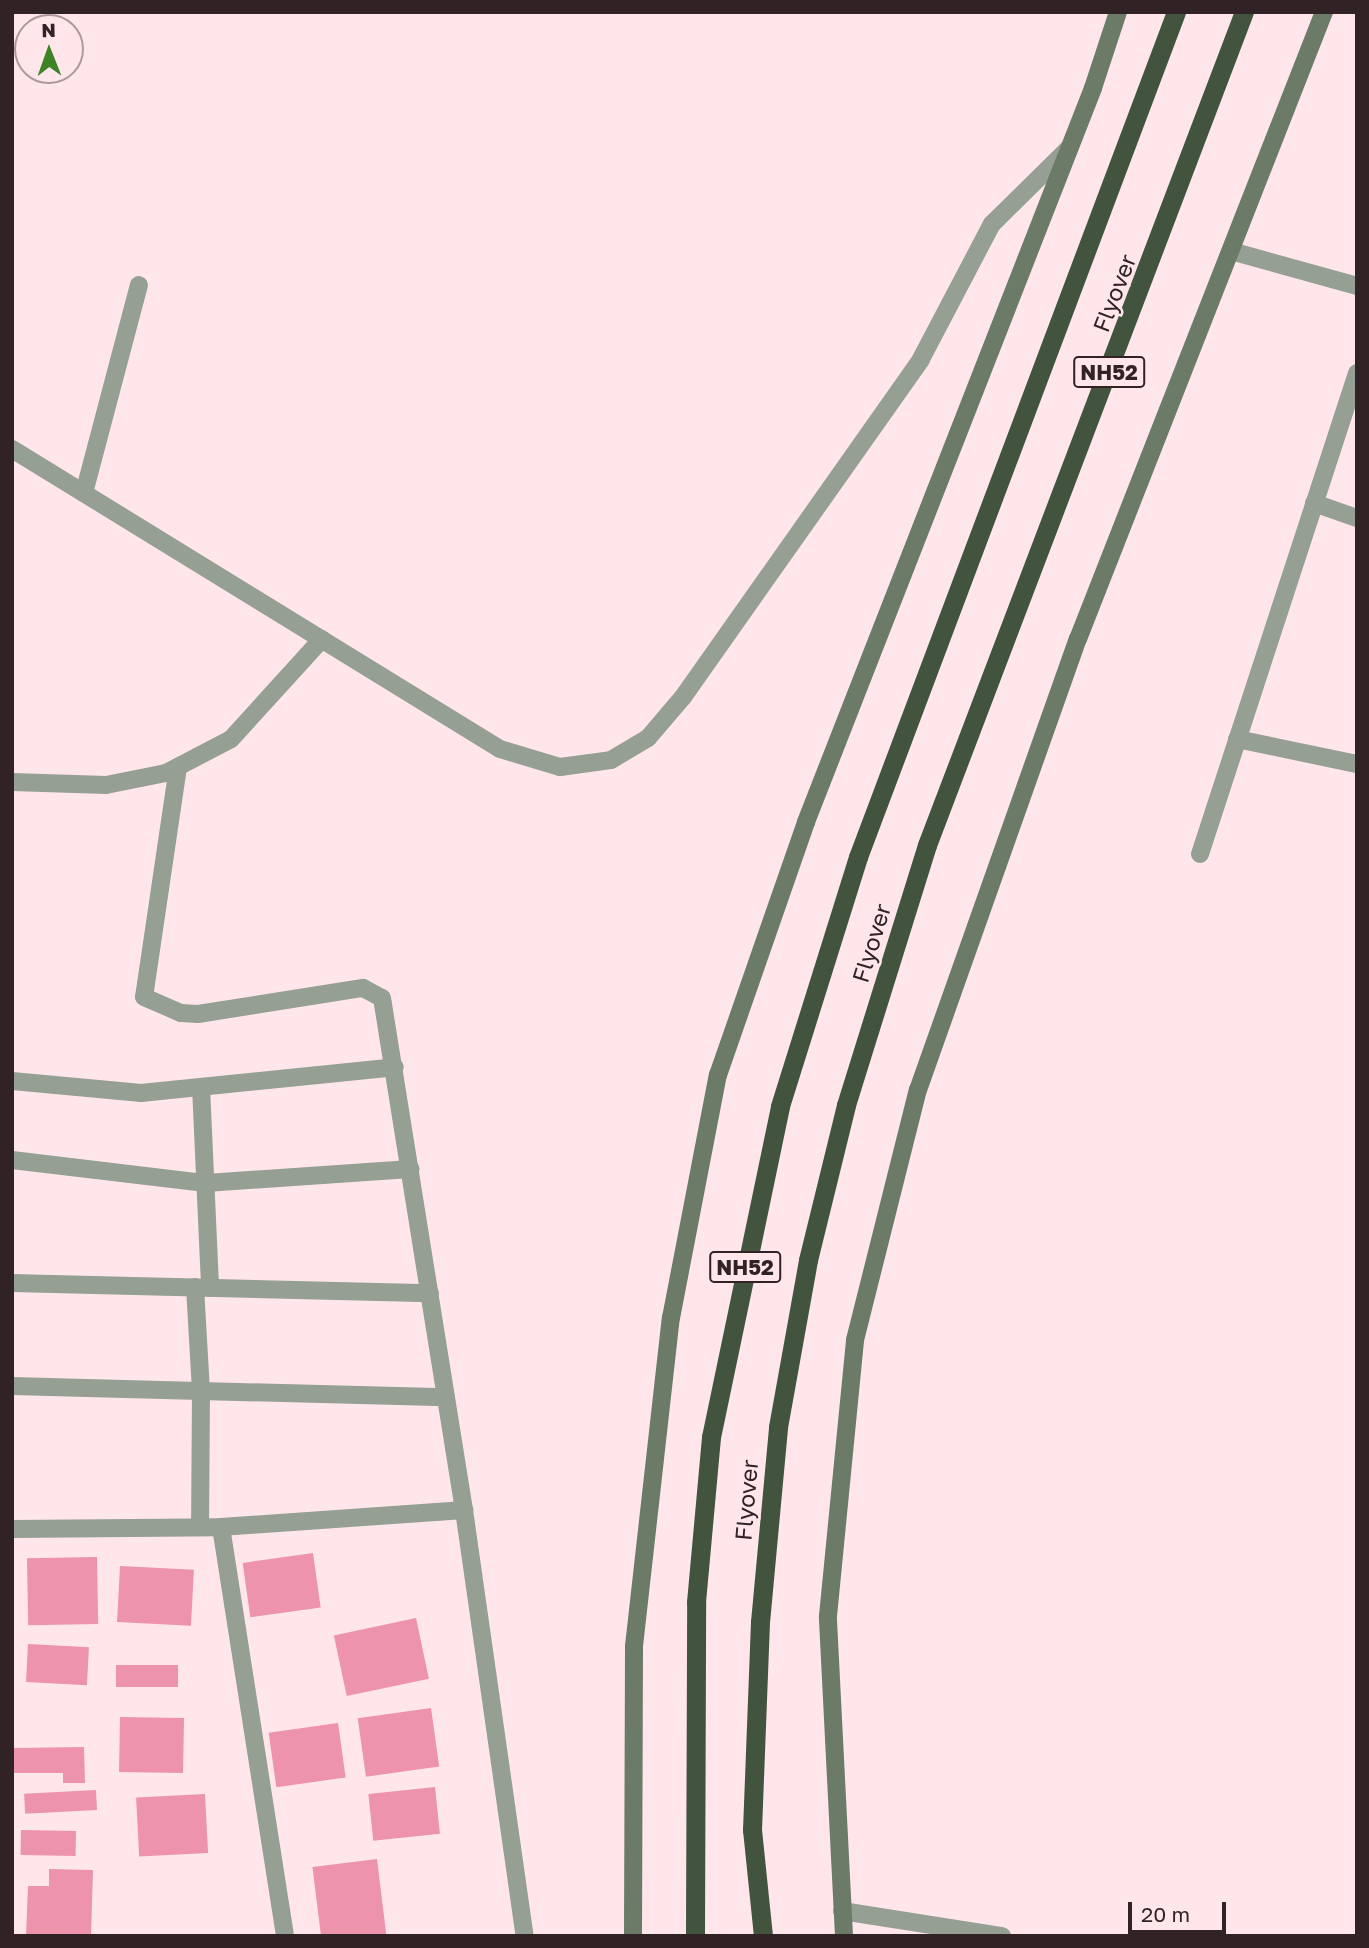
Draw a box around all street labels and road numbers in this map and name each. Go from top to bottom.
street label: Flyover [1087,250,1141,336]
road number: NH52 [1072,354,1146,390]
street label: Flyover [846,900,896,986]
road number: NH52 [708,1250,782,1284]
street label: Flyover [729,1458,763,1542]

